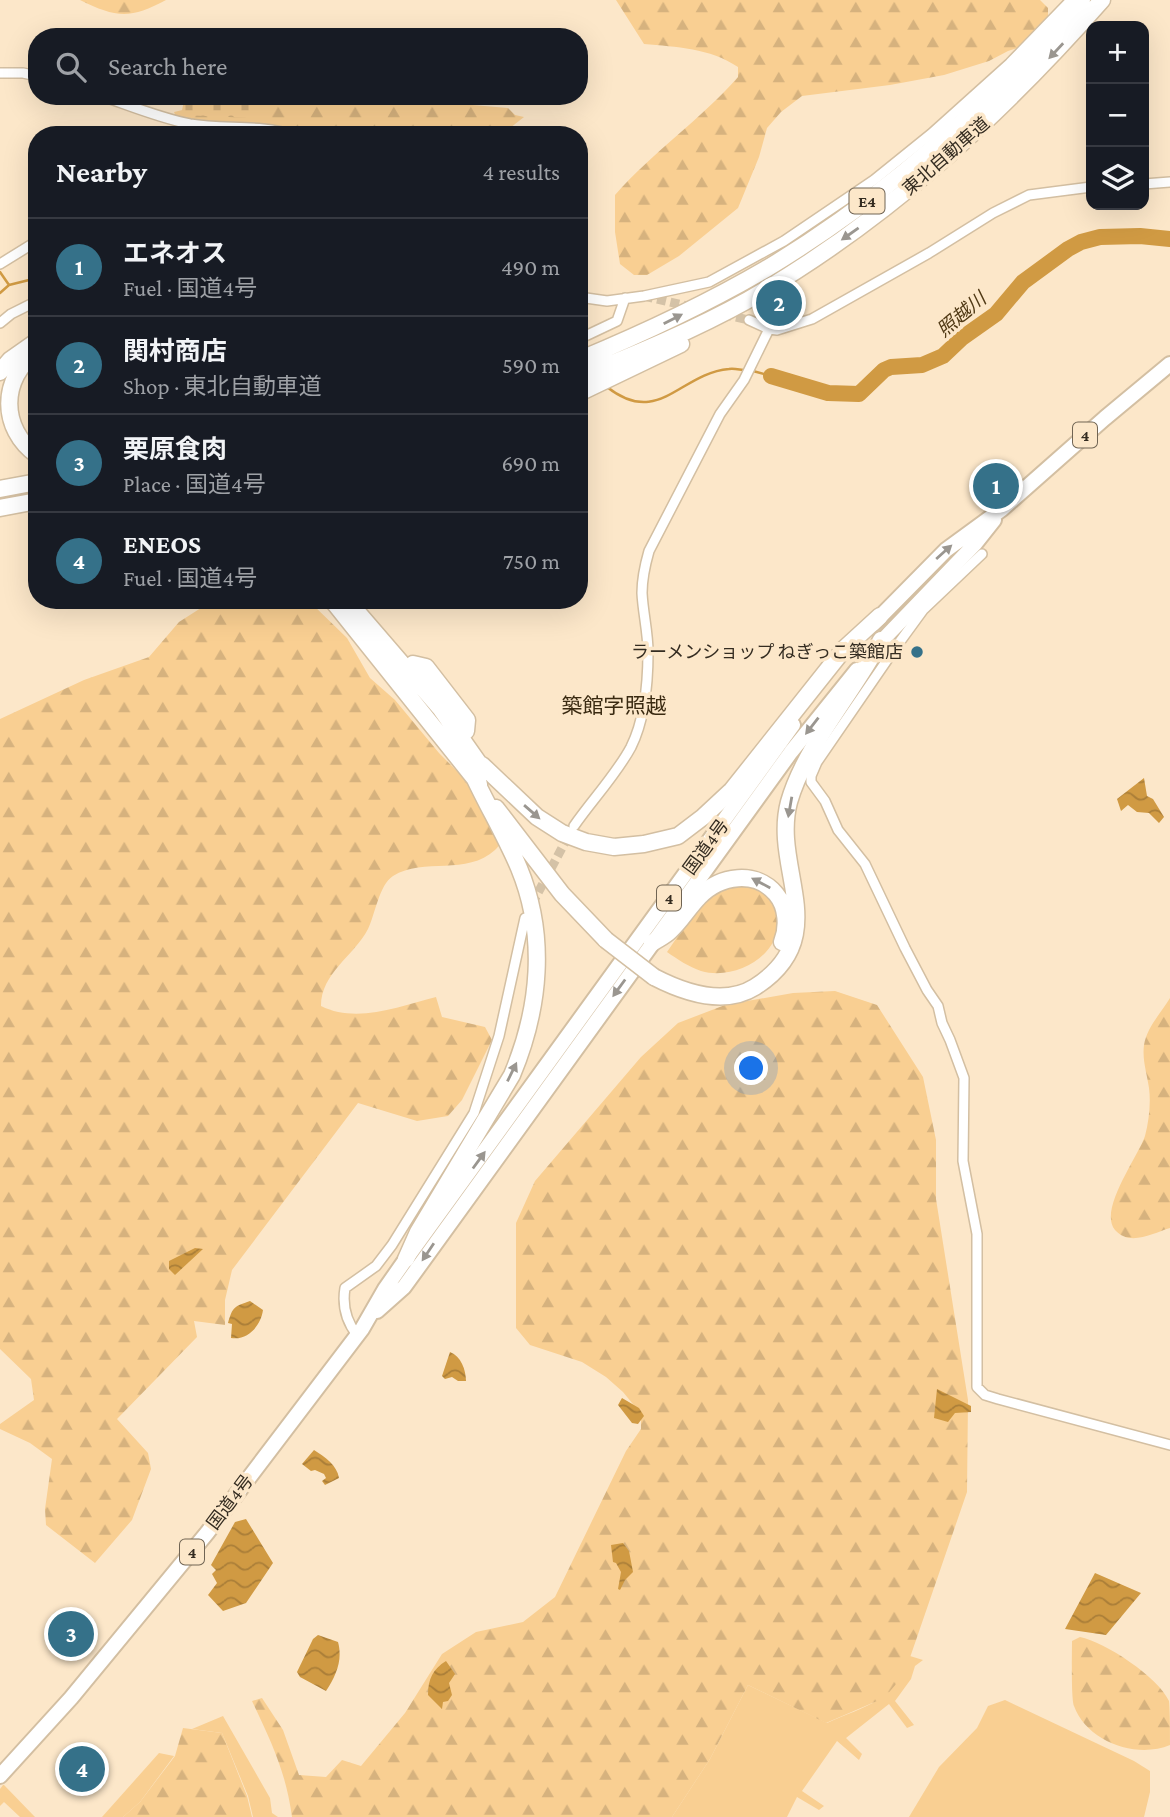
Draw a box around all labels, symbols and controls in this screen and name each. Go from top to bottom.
map controls [1086,21,1149,210]
button: + [1086,21,1149,84]
search box [28,28,588,105]
one-way arrow [1049,42,1065,59]
icon: search [52,48,90,86]
text: Search here [108,52,227,81]
button: − [1086,84,1149,147]
street label: 東北自動車道 [899,113,993,199]
button: layers [1086,147,1149,210]
text: Nearby [56,155,147,188]
text: 4 results [482,159,560,185]
road number: E4 [850,188,884,214]
one-way arrow [841,227,859,241]
text: エネオス [123,239,227,268]
text: 1 [75,254,83,280]
text: 490 m [501,254,560,280]
text: Fuel · 国道4号 [123,275,257,301]
pin: 2 [756,277,802,329]
water label: 照越川 [933,287,991,341]
one-way arrow [663,313,683,324]
text: 関村商店 [123,337,227,366]
text: 2 [73,352,85,378]
text: 590 m [502,352,560,378]
text: Shop · 東北自動車道 [123,373,322,399]
road number: 4 [1073,422,1097,448]
text: 栗原食肉 [123,435,227,464]
text: 3 [73,450,85,476]
text: 690 m [501,450,560,476]
pin: 1 [973,460,1019,512]
text: Place · 国道4号 [123,471,266,497]
text: ENEOS [123,530,201,559]
one-way arrow [935,545,952,561]
text: 4 [73,548,85,574]
text: 750 m [503,548,560,574]
text: Fuel · 国道4号 [123,565,257,591]
place label: ラーメンショップ ねぎっこ築館店 [631,642,903,662]
marker: ラーメンショップ ねぎっこ築館店 [909,644,925,660]
district label: 築館字照越 [562,694,667,718]
one-way arrow [804,716,819,734]
one-way arrow [784,796,795,818]
one-way arrow [523,804,541,820]
street label: 国道4号 [679,816,733,878]
one-way arrow [750,878,770,890]
road number: 4 [657,885,681,910]
one-way arrow [612,979,626,997]
your location [734,1051,768,1085]
one-way arrow [507,1062,518,1082]
one-way arrow [472,1151,486,1169]
one-way arrow [421,1243,435,1261]
street label: 国道4号 [203,1471,257,1533]
road number: 4 [180,1540,204,1564]
pin: 3 [48,1608,94,1660]
pin: 4 [59,1743,105,1795]

